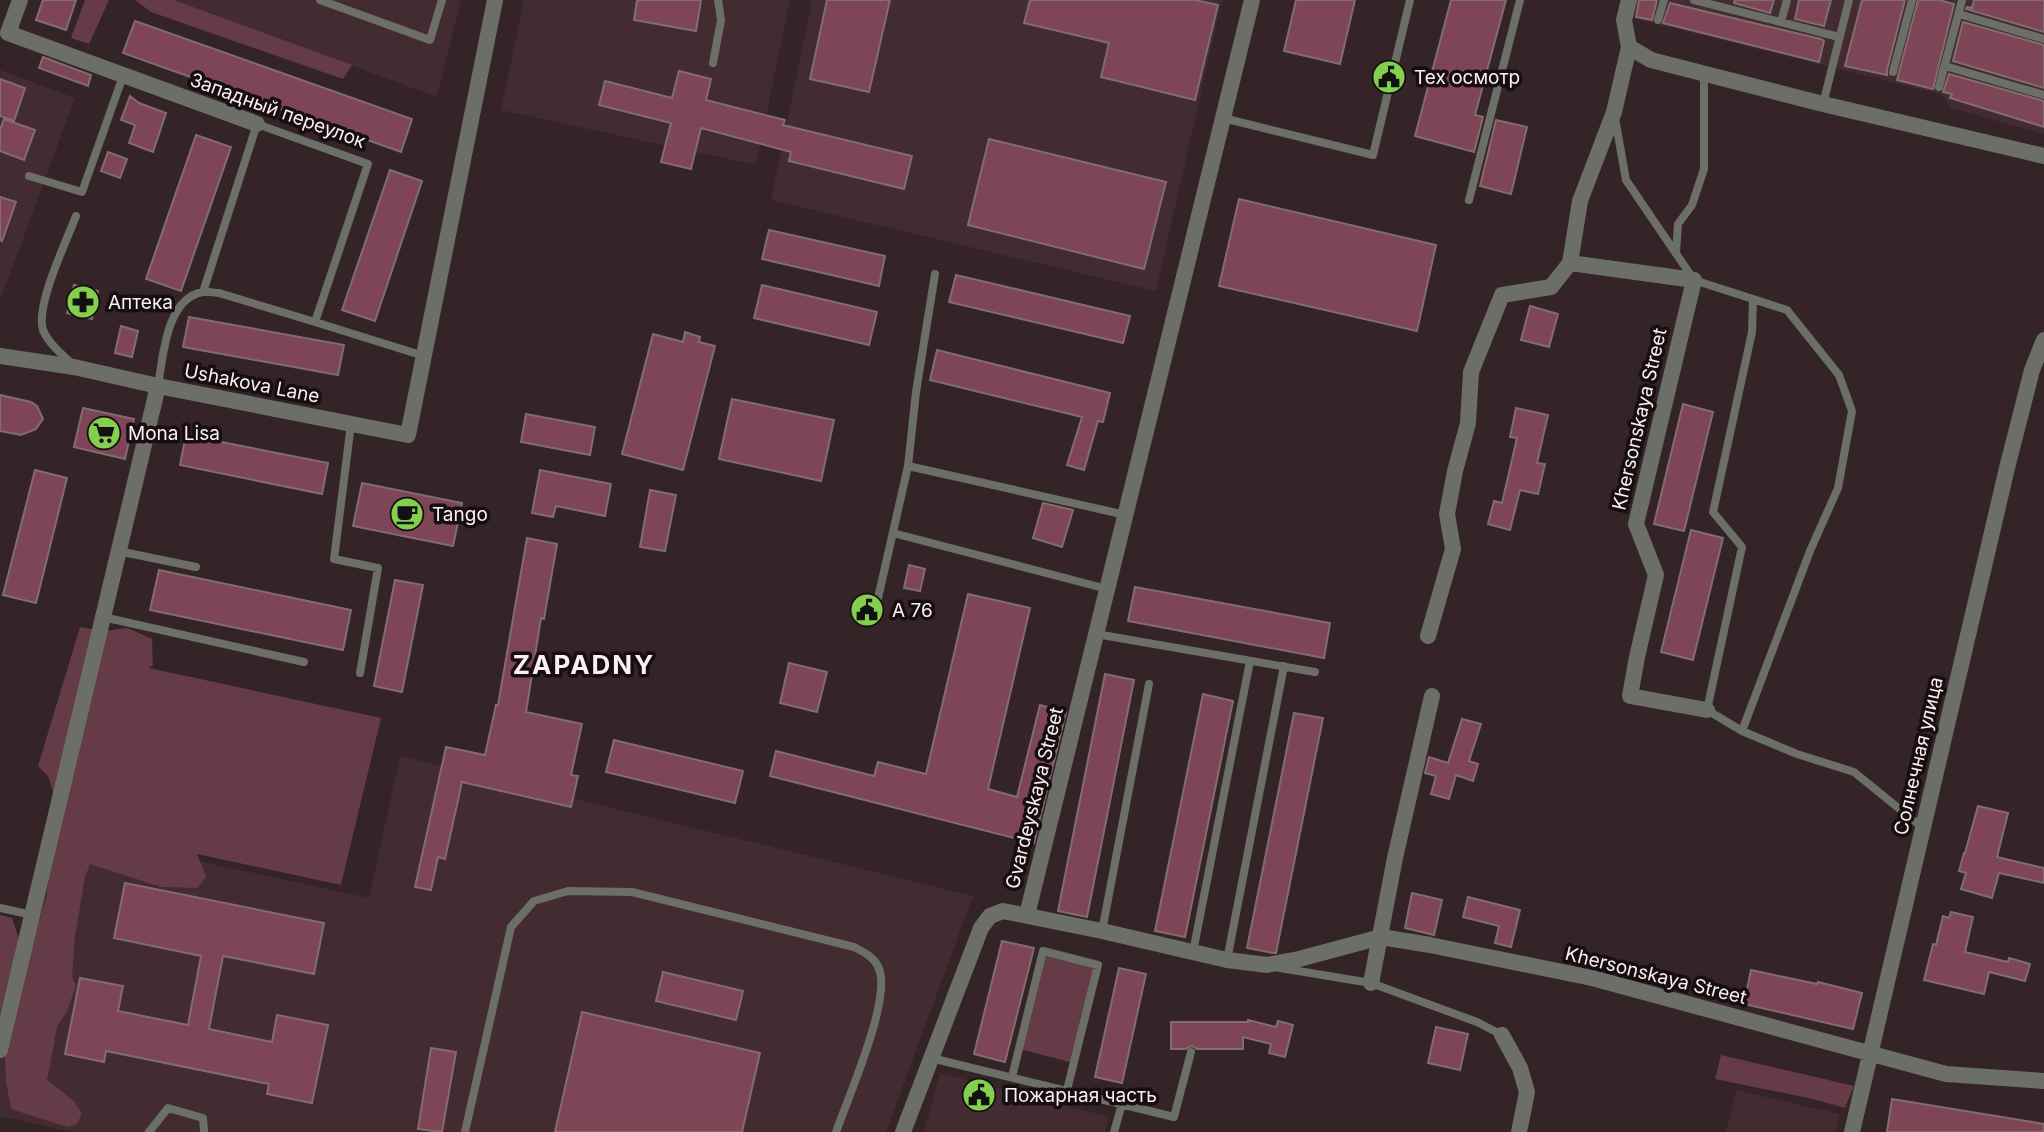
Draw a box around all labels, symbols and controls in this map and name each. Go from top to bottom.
public building icon: Тех осмотр [1370,58,1408,96]
place label: Тех осмотр [1414,66,1520,89]
street label: Западный переулок [187,68,369,153]
pharmacy icon: Аптека [64,283,102,321]
place label: Аптека [108,291,173,314]
street label: Khersonskaya Street [1607,326,1672,512]
street label: Ushakova Lane [182,359,322,408]
supermarket icon: Mona Lisa [85,414,123,452]
place label: Mona Lisa [128,422,220,445]
cafe icon: Tango [388,495,426,533]
place label: Tango [432,503,488,526]
public building icon: А 76 [848,591,886,629]
place label: А 76 [892,599,933,622]
district label: ZAPADNY [513,649,655,680]
street label: Солнечная улица [1889,675,1948,837]
street label: Gvardeyskaya Street [1001,705,1068,891]
street label: Khersonskaya Street [1563,942,1749,1009]
public building icon: Пожарная часть [960,1076,998,1114]
place label: Пожарная часть [1004,1084,1157,1107]

